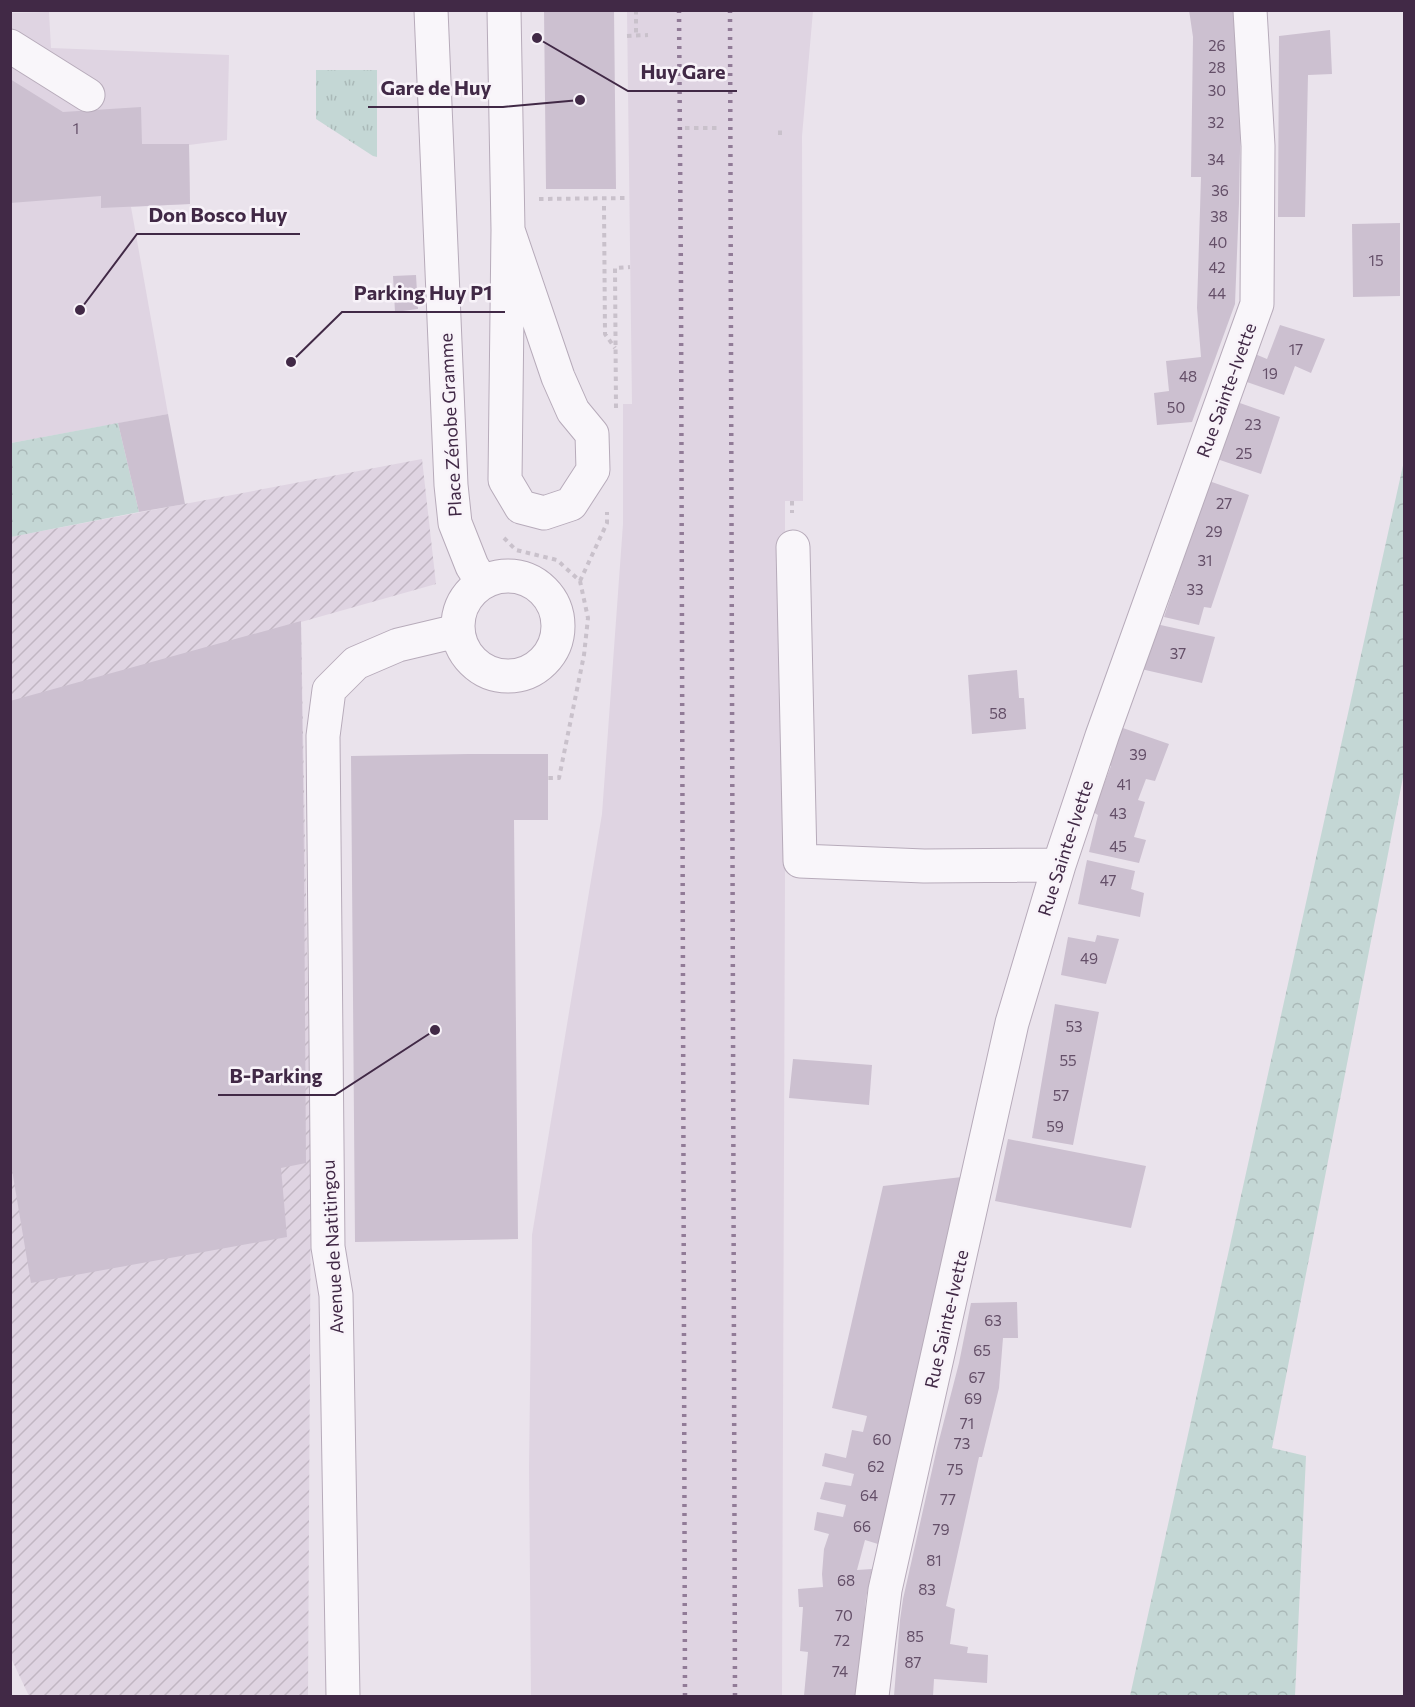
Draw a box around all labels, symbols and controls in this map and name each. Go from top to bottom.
house number: 26 [1208,36,1226,54]
callout: Huy Gare [628,53,737,91]
house number: 28 [1208,58,1226,76]
text: Huy Gare [641,59,725,83]
callout: Gare de Huy [368,69,503,107]
text: Gare de Huy [381,75,491,99]
house number: 30 [1208,81,1226,99]
house number: 32 [1208,113,1224,131]
house number: 1 [73,119,79,137]
house number: 34 [1207,150,1225,168]
house number: 36 [1211,181,1229,199]
callout: Don Bosco Huy [137,196,300,234]
text: Don Bosco Huy [148,202,288,226]
house number: 38 [1210,207,1228,225]
house number: 40 [1209,233,1227,251]
house number: 15 [1368,251,1384,269]
house number: 42 [1208,258,1226,276]
callout: Parking Huy P1 [342,274,505,312]
text: Parking Huy P1 [354,280,492,304]
house number: 44 [1208,284,1226,302]
street label: Rue Sainte-Ivette [1191,320,1261,460]
street label: Place Zénobe Gramme [434,333,466,517]
house number: 17 [1289,340,1303,358]
house number: 19 [1262,364,1278,382]
house number: 48 [1179,367,1197,385]
house number: 50 [1167,398,1185,416]
house number: 23 [1245,415,1261,433]
house number: 25 [1236,444,1252,462]
house number: 27 [1216,494,1232,512]
house number: 29 [1205,522,1223,540]
house number: 31 [1198,551,1212,569]
house number: 33 [1186,580,1204,598]
house number: 37 [1170,644,1186,662]
house number: 58 [989,704,1007,722]
house number: 39 [1129,745,1147,763]
house number: 41 [1117,775,1131,793]
street label: Rue Sainte-Ivette [1033,777,1097,919]
house number: 43 [1109,804,1127,822]
house number: 45 [1109,837,1127,855]
house number: 47 [1100,871,1116,889]
house number: 49 [1080,949,1098,967]
house number: 53 [1065,1017,1083,1035]
house number: 55 [1059,1051,1077,1069]
callout: B-Parking [218,1057,335,1095]
text: B-Parking [229,1063,323,1087]
house number: 57 [1053,1086,1069,1104]
house number: 59 [1046,1117,1064,1135]
street label: Avenue de Natitingou [316,1159,348,1335]
street label: Rue Sainte-Ivette [919,1248,973,1390]
house number: 63 [984,1311,1002,1329]
house number: 65 [973,1341,991,1359]
house number: 67 [969,1368,986,1386]
house number: 69 [964,1389,982,1407]
house number: 71 [960,1414,974,1432]
house number: 60 [873,1430,891,1448]
house number: 73 [954,1434,970,1452]
house number: 62 [867,1457,885,1475]
house number: 75 [947,1460,963,1478]
house number: 64 [860,1486,878,1504]
house number: 77 [940,1490,956,1508]
house number: 66 [853,1517,871,1535]
house number: 79 [933,1520,949,1538]
house number: 81 [926,1551,942,1569]
house number: 68 [837,1571,855,1589]
house number: 83 [918,1580,936,1598]
house number: 70 [835,1606,853,1624]
house number: 85 [906,1627,924,1645]
house number: 72 [834,1631,850,1649]
house number: 87 [905,1653,922,1671]
house number: 74 [832,1662,848,1680]

